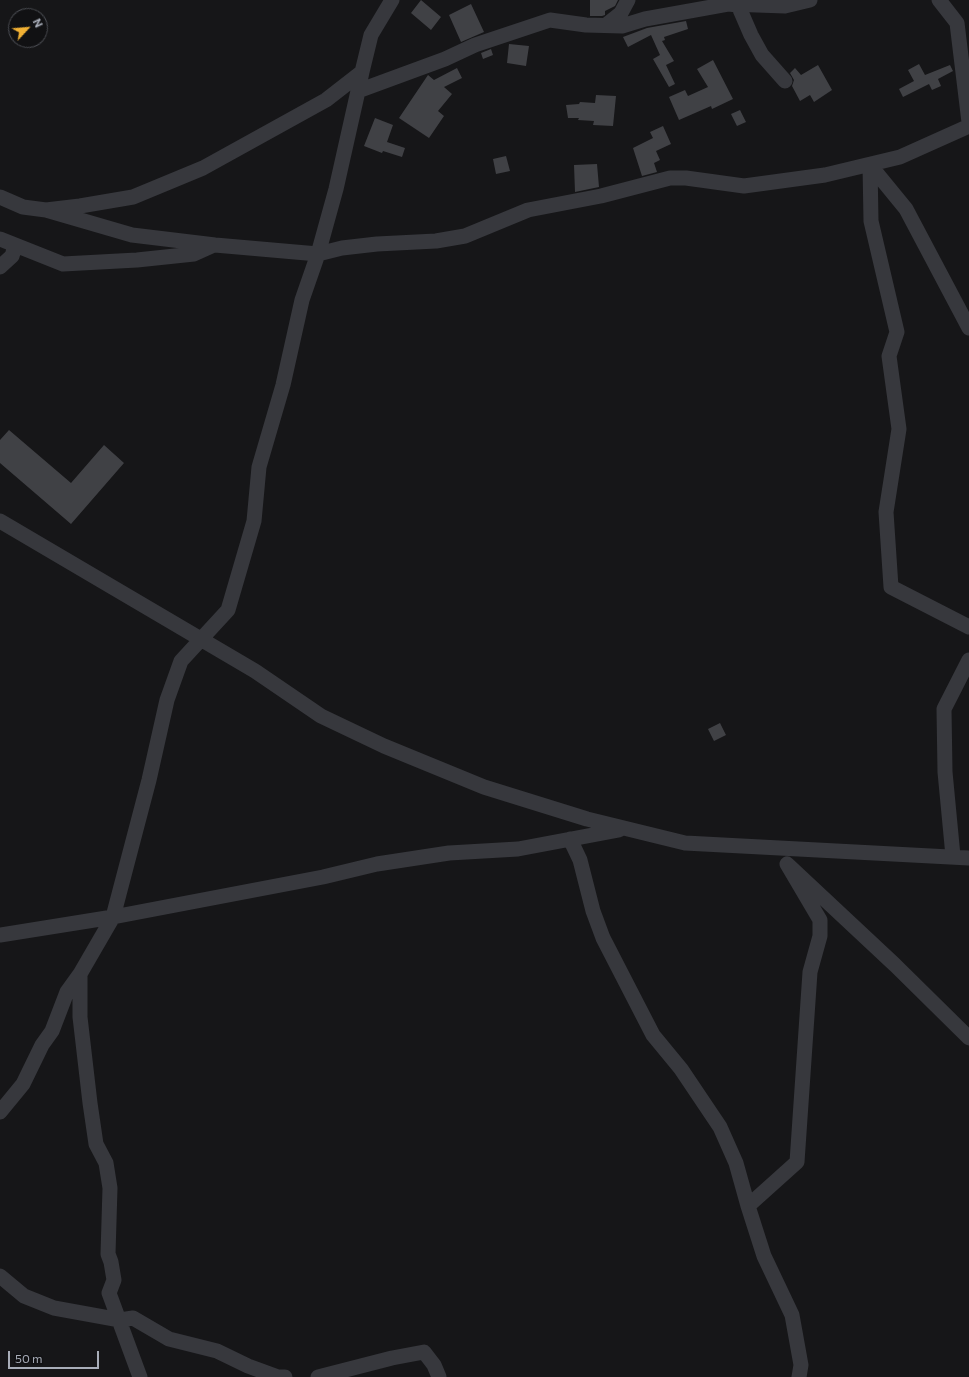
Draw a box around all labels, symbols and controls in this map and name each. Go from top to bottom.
north arrow [8,8,48,48]
text: N [31,16,46,30]
scale bar [10,1343,101,1369]
text: 50 m [15,1351,43,1365]

